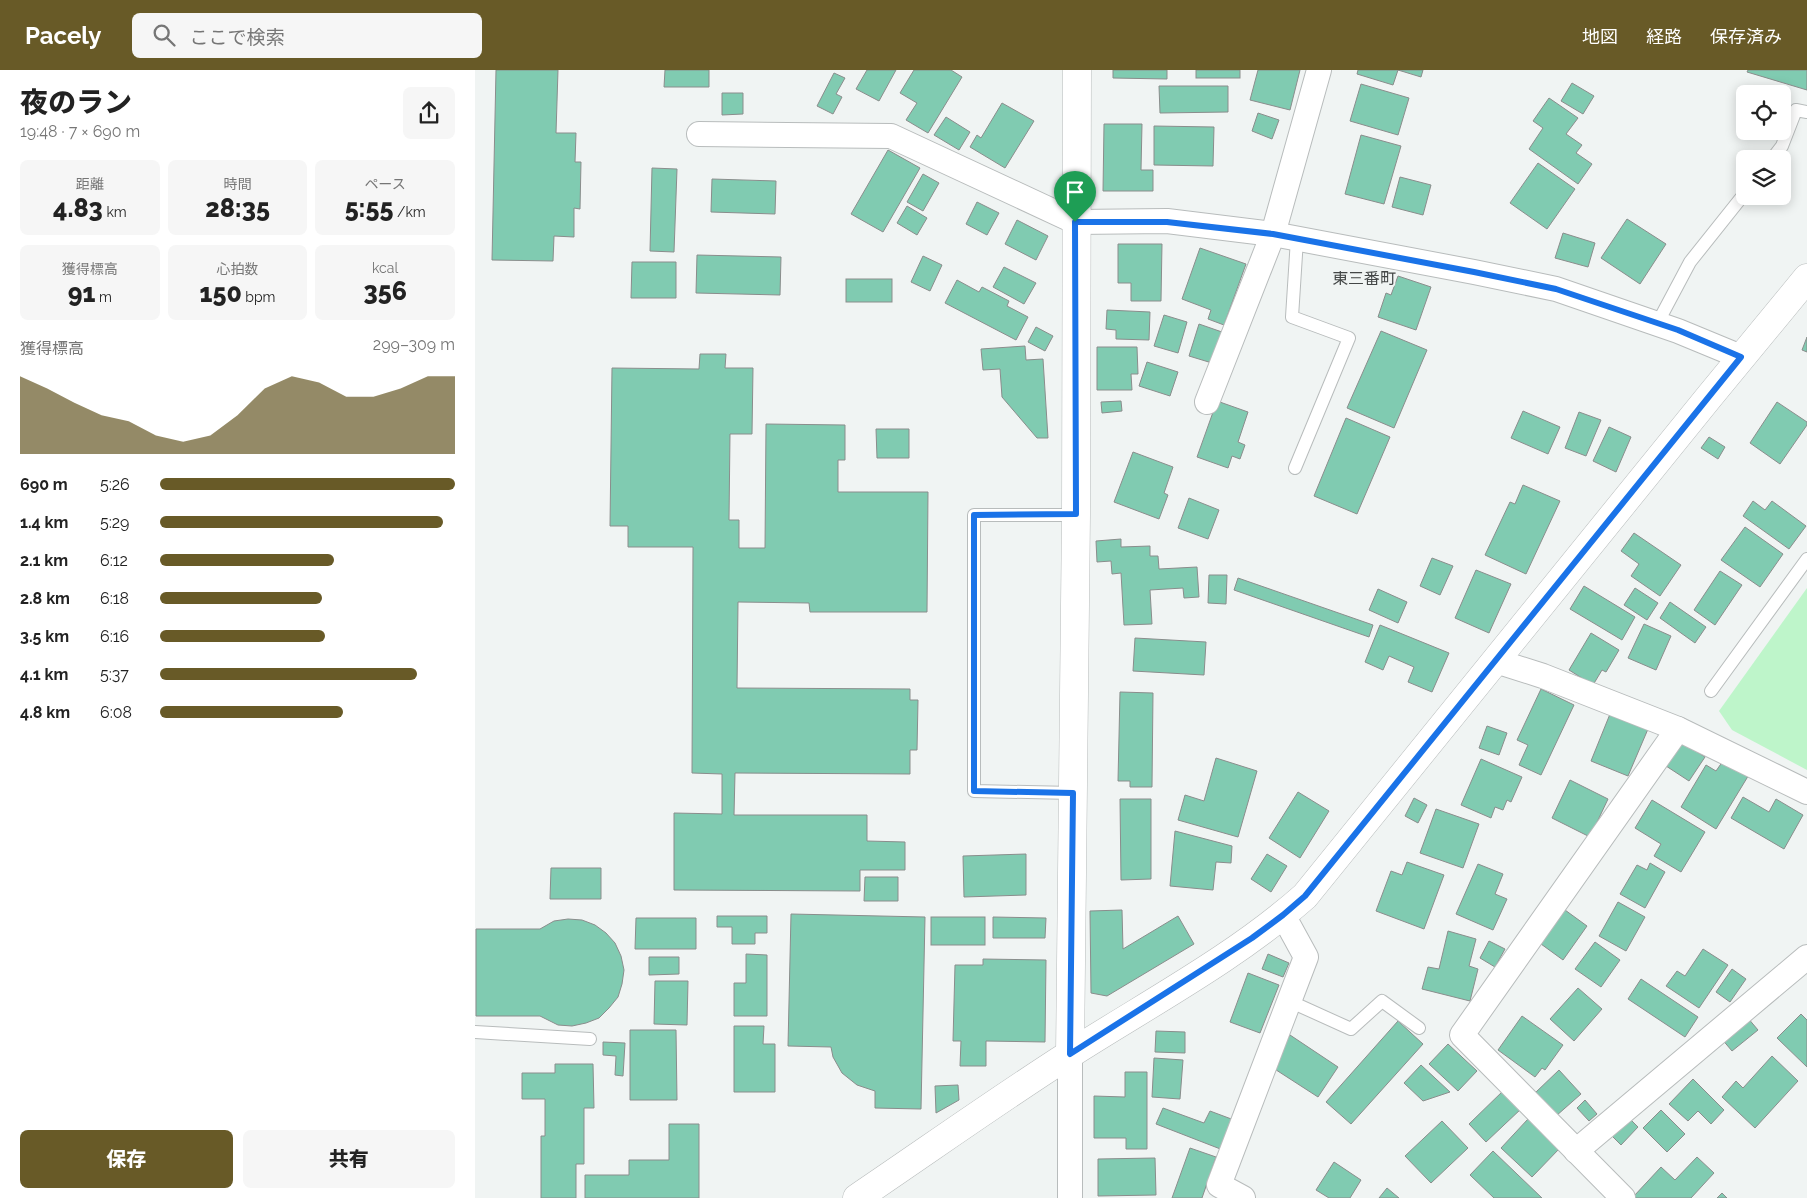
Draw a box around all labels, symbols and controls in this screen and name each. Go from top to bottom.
search box [132,13,482,58]
text: Pacely [25,21,102,50]
icon: search [150,21,178,49]
text: ここで検索 [190,26,285,48]
text: 地図 [1582,26,1618,47]
text: 経路 [1646,26,1682,47]
text: 保存済み [1710,26,1782,47]
map controls [1736,85,1791,205]
button: locate [1736,85,1791,140]
text: 夜のラン [20,86,132,119]
button: share [403,87,455,139]
text: 19:48 · 7 × 690 m [20,122,140,141]
button: layers [1736,150,1791,205]
pin [1054,171,1096,222]
text: 距離 [76,176,104,192]
text: 時間 [223,176,251,192]
text: ペース [365,176,406,192]
icon: arrive [1061,178,1089,206]
text: 4.83 [53,193,103,223]
text: 28:35 [205,193,270,223]
text: 5:55 [345,193,393,223]
text: km [103,204,127,220]
text: /km [393,204,426,220]
text: kcal [372,260,398,276]
text: 獲得標高 [62,261,118,277]
text: 心拍数 [216,261,258,277]
district label: 東三番町 [1332,269,1396,288]
text: 356 [363,276,407,306]
text: 91 [68,278,95,308]
text: 150 [200,278,242,308]
text: m [95,289,112,305]
text: bpm [242,289,275,305]
text: 299–309 m [373,335,455,354]
text: 獲得標高 [20,339,84,358]
text: 690 m [20,475,68,494]
text: 5:26 [100,475,130,494]
text: 1.4 km [20,513,68,532]
text: 5:29 [100,513,129,532]
text: 2.1 km [20,551,68,570]
text: 6:12 [100,551,128,570]
text: 2.8 km [20,589,70,608]
text: 6:18 [100,589,129,608]
text: 3.5 km [20,627,69,646]
text: 6:16 [100,627,129,646]
text: 4.1 km [20,665,68,684]
text: 5:37 [100,665,129,684]
text: 4.8 km [20,703,70,722]
text: 6:08 [100,703,132,722]
button: 保存 [20,1130,233,1188]
button: 共有 [243,1130,455,1188]

